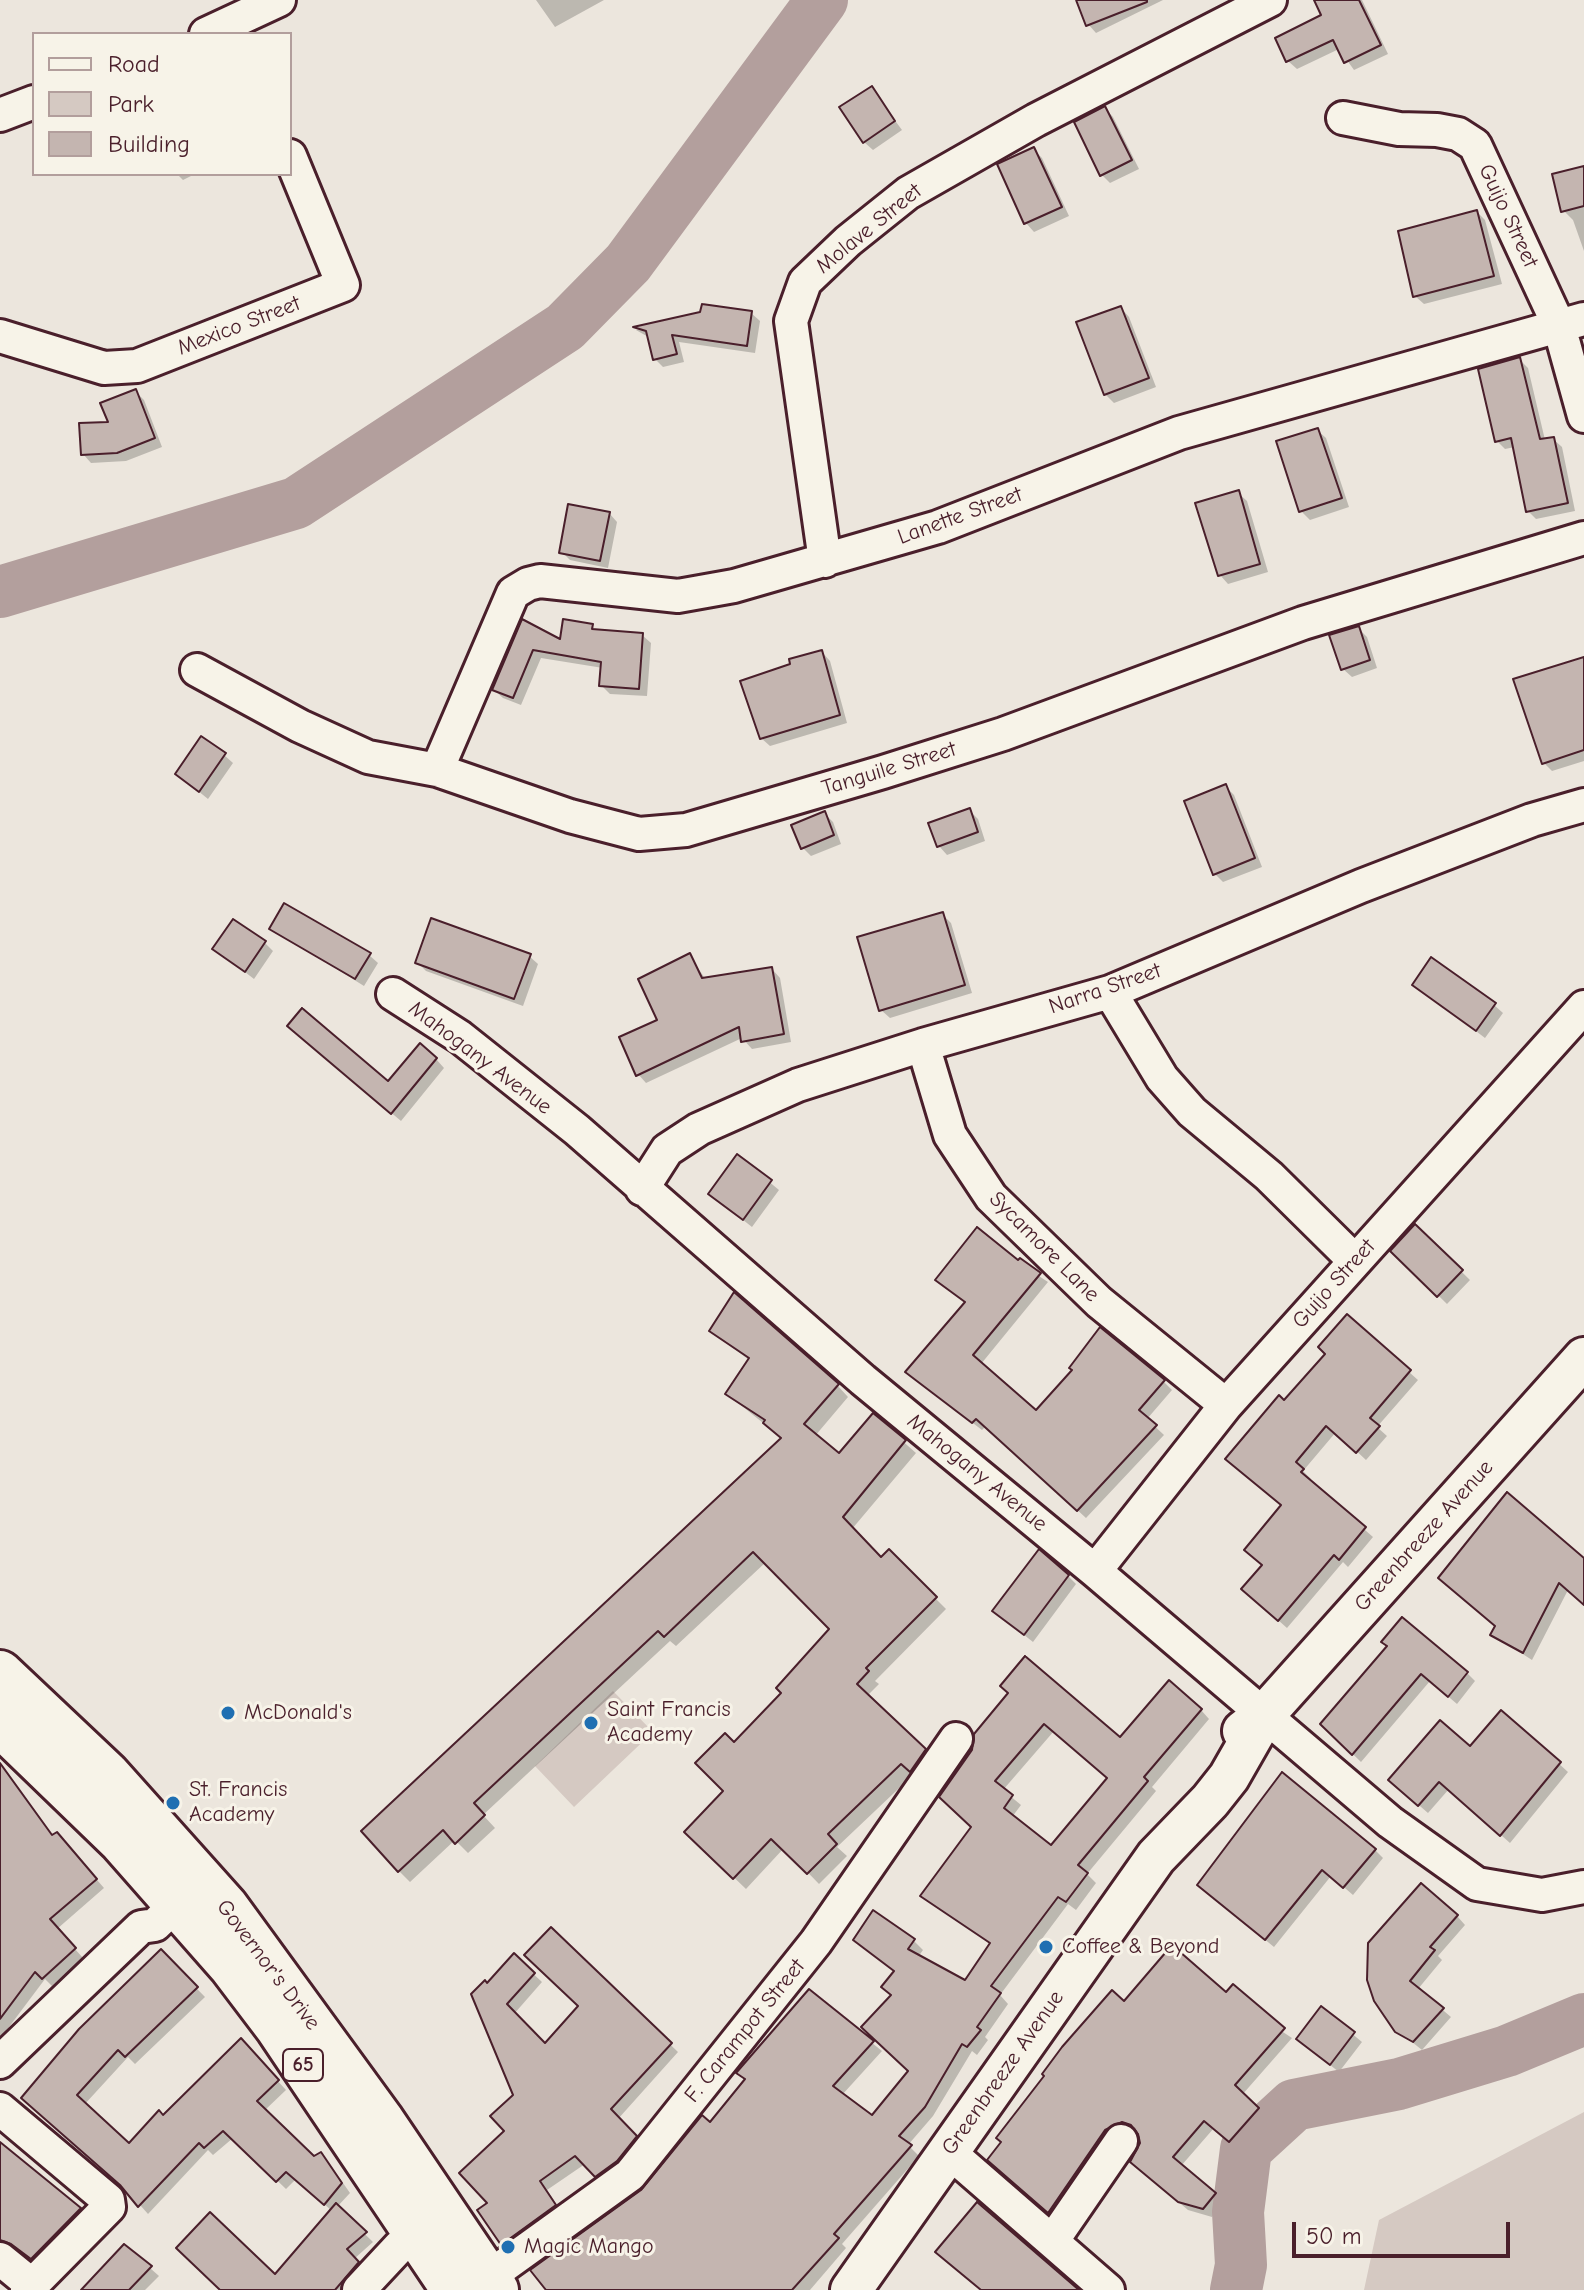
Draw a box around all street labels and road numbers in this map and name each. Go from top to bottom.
street label: Guijo Street [1473,160,1543,272]
street label: Molave Street [811,178,927,280]
street label: Mexico Street [174,290,304,362]
street label: Lanette Street [894,481,1026,551]
street label: Tanguile Street [819,736,959,802]
street label: Narra Street [1046,958,1164,1020]
street label: Mahogany Avenue [403,996,557,1120]
street label: Sycamore Lane [983,1186,1105,1308]
street label: Guijo Street [1287,1234,1381,1334]
street label: Mahogany Avenue [902,1408,1052,1538]
street label: Greenbreeze Avenue [1349,1455,1499,1617]
street label: Governor's Drive [210,1895,326,2035]
street label: F. Carampot Street [679,1954,811,2108]
street label: Greenbreeze Avenue [936,1986,1070,2160]
road number: 65 [283,2049,323,2081]

